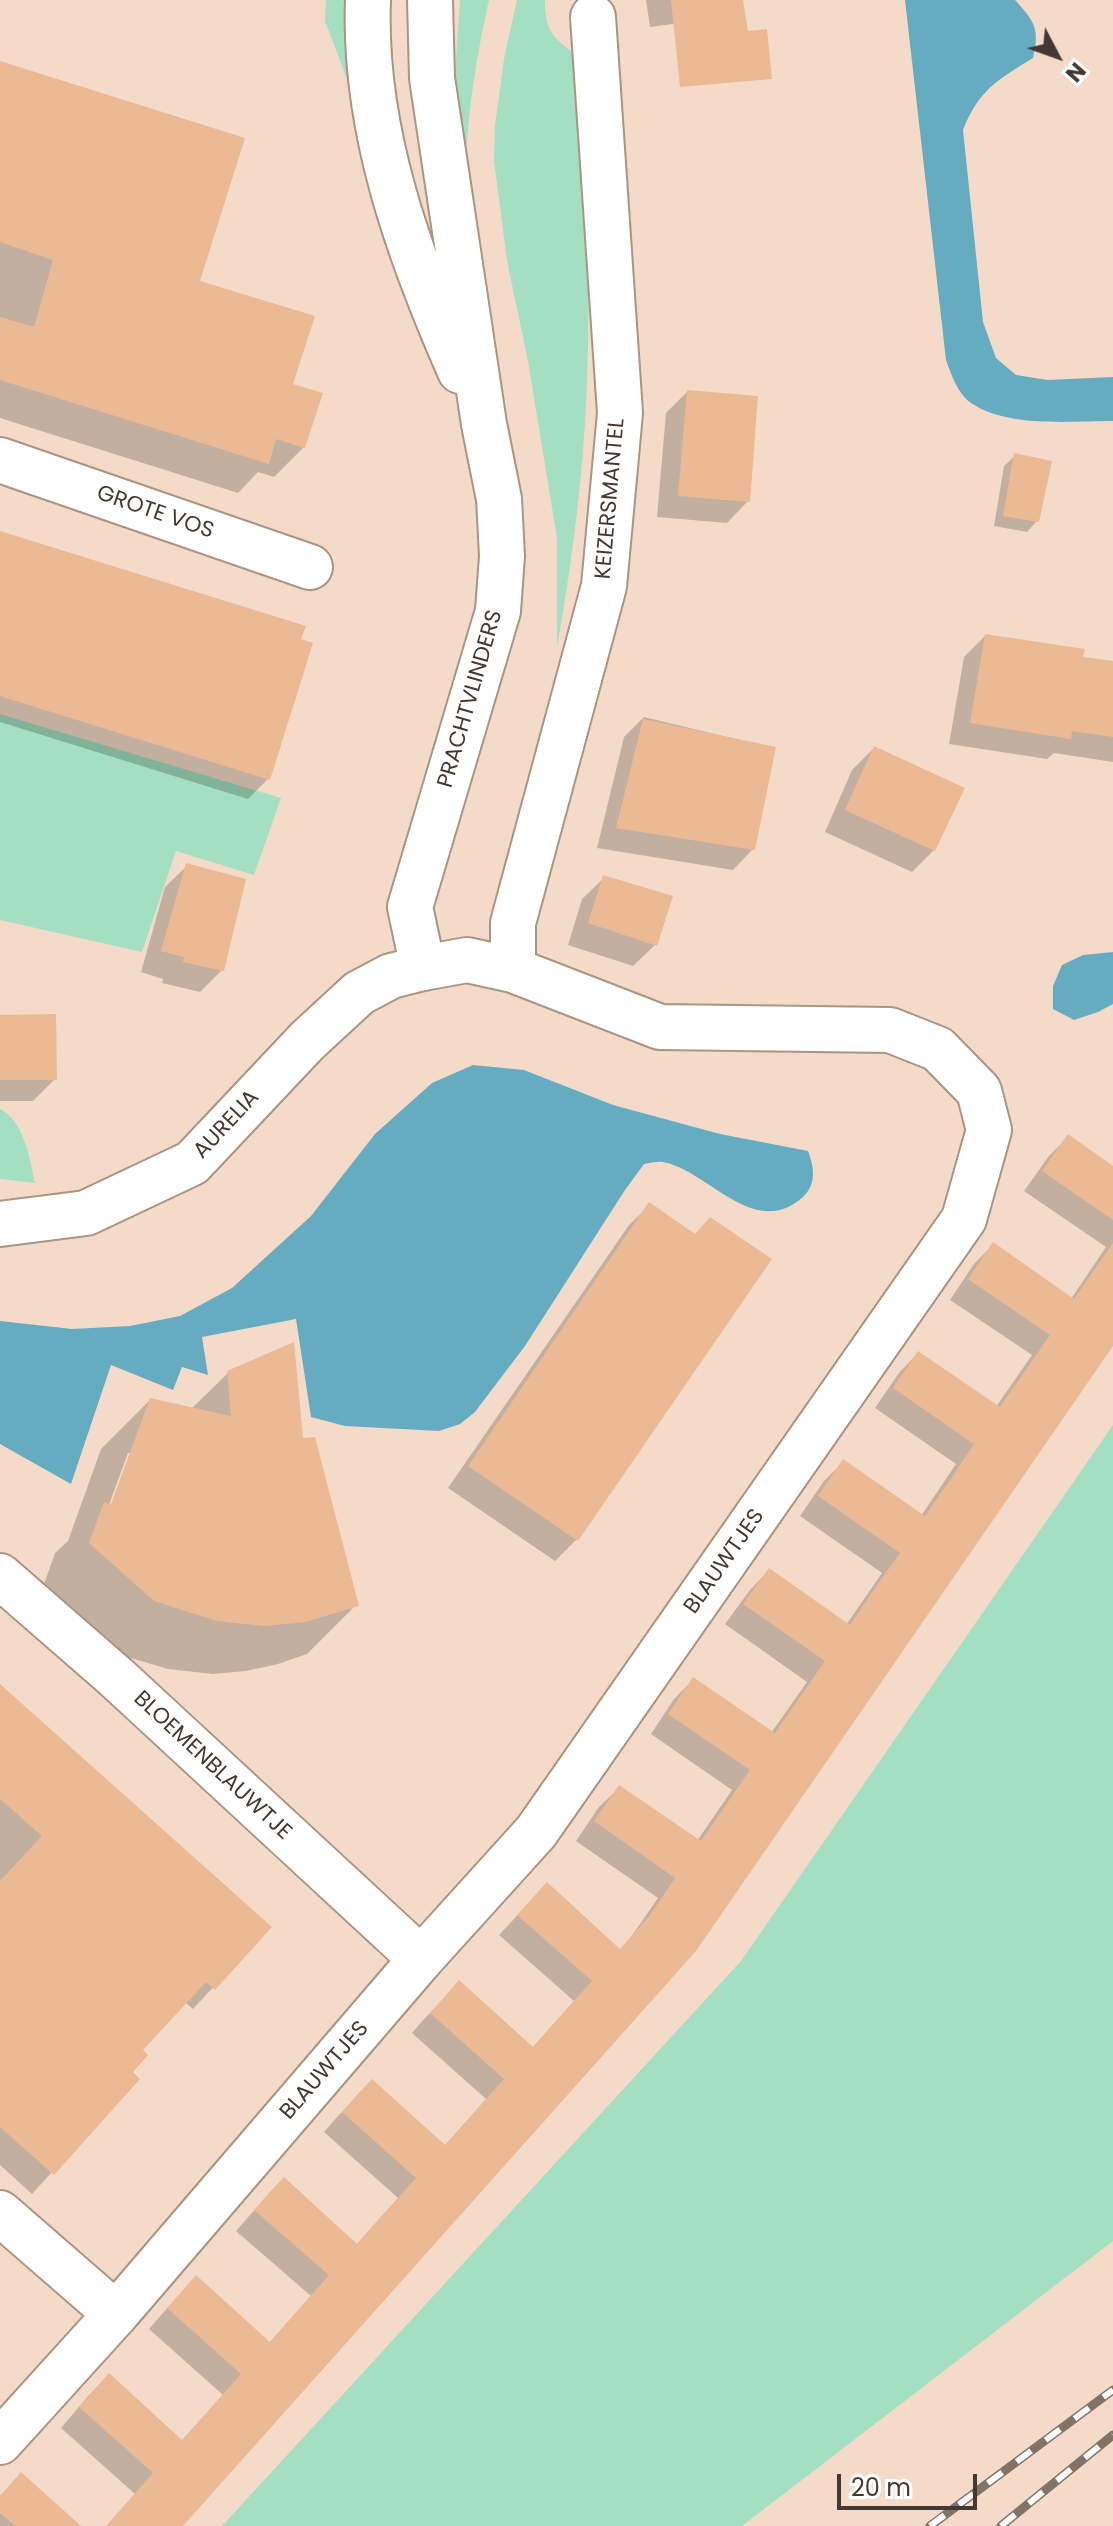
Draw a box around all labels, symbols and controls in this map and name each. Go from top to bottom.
north arrow [1017,16,1097,96]
text: N [1058,56,1093,88]
street label: KEIZERSMANTEL [591,418,631,580]
street label: GROTE VOS [93,481,217,545]
street label: PRACHTVLINDERS [433,607,509,791]
street label: AURELIA [189,1085,265,1165]
street label: BLAUWTJES [679,1505,771,1619]
street label: BLOEMENBLAUWTJE [128,1686,296,1846]
street label: BLAUWTJES [275,2016,375,2126]
scale bar [841,2458,981,2508]
text: 20 m [851,2471,911,2504]

